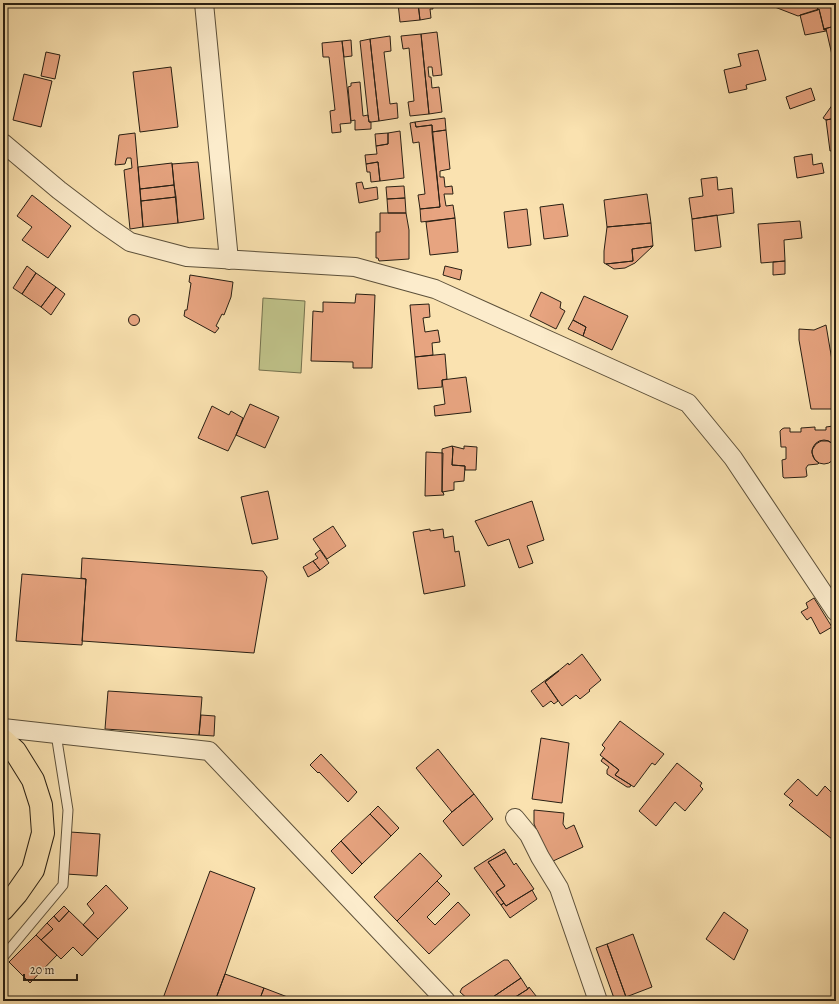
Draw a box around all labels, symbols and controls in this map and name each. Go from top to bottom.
scale bar [24,956,77,982]
text: 20 m [30,962,54,978]

